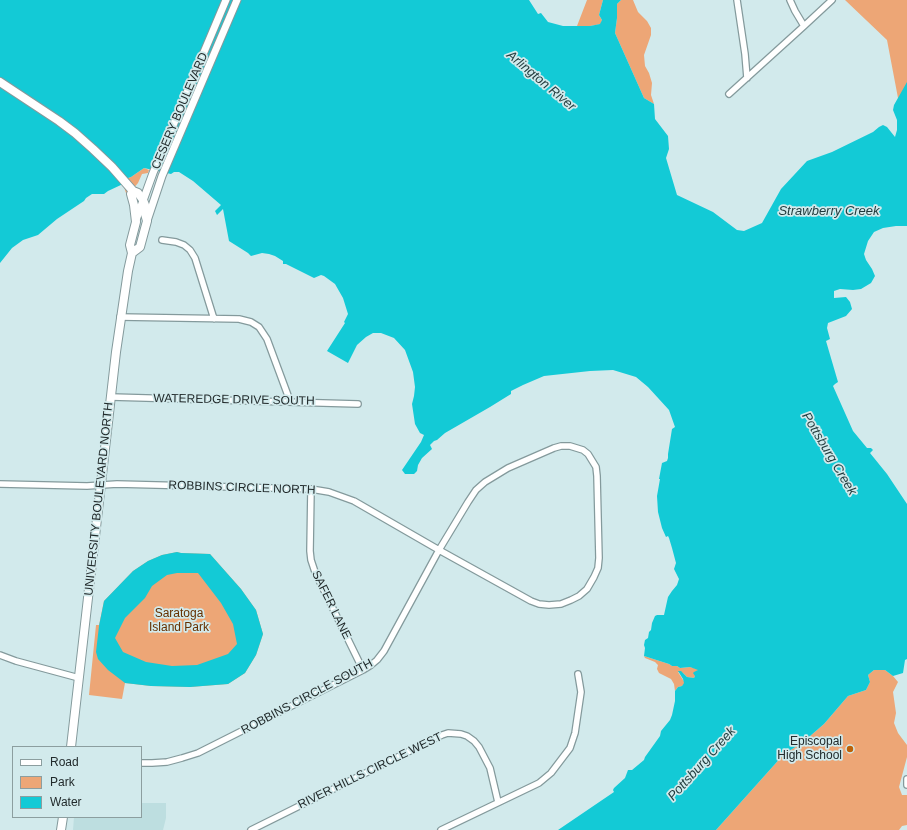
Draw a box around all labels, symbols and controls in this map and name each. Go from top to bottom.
water label: Arlington River [503,48,579,114]
street label: CESERY BOULEVARD [149,50,211,172]
water label: Strawberry Creek [778,203,880,219]
street label: WATEREDGE DRIVE SOUTH [153,391,315,409]
street label: UNIVERSITY BOULEVARD NORTH [82,402,116,596]
water label: Pottsburg Creek [798,410,860,498]
street label: ROBBINS CIRCLE NORTH [168,478,316,498]
street label: SAFER LANE [308,568,354,642]
park label: Saratoga Island Park [149,607,209,635]
street label: ROBBINS CIRCLE SOUTH [239,656,375,738]
water label: Pottsburg Creek [665,724,739,804]
street label: RIVER HILLS CIRCLE WEST [296,730,444,812]
place label: Episcopal High School [777,735,842,763]
marker: Episcopal High School [845,744,855,754]
legend [12,746,142,818]
text: Road [50,755,79,769]
text: Park [50,775,75,789]
text: Water [50,795,82,809]

